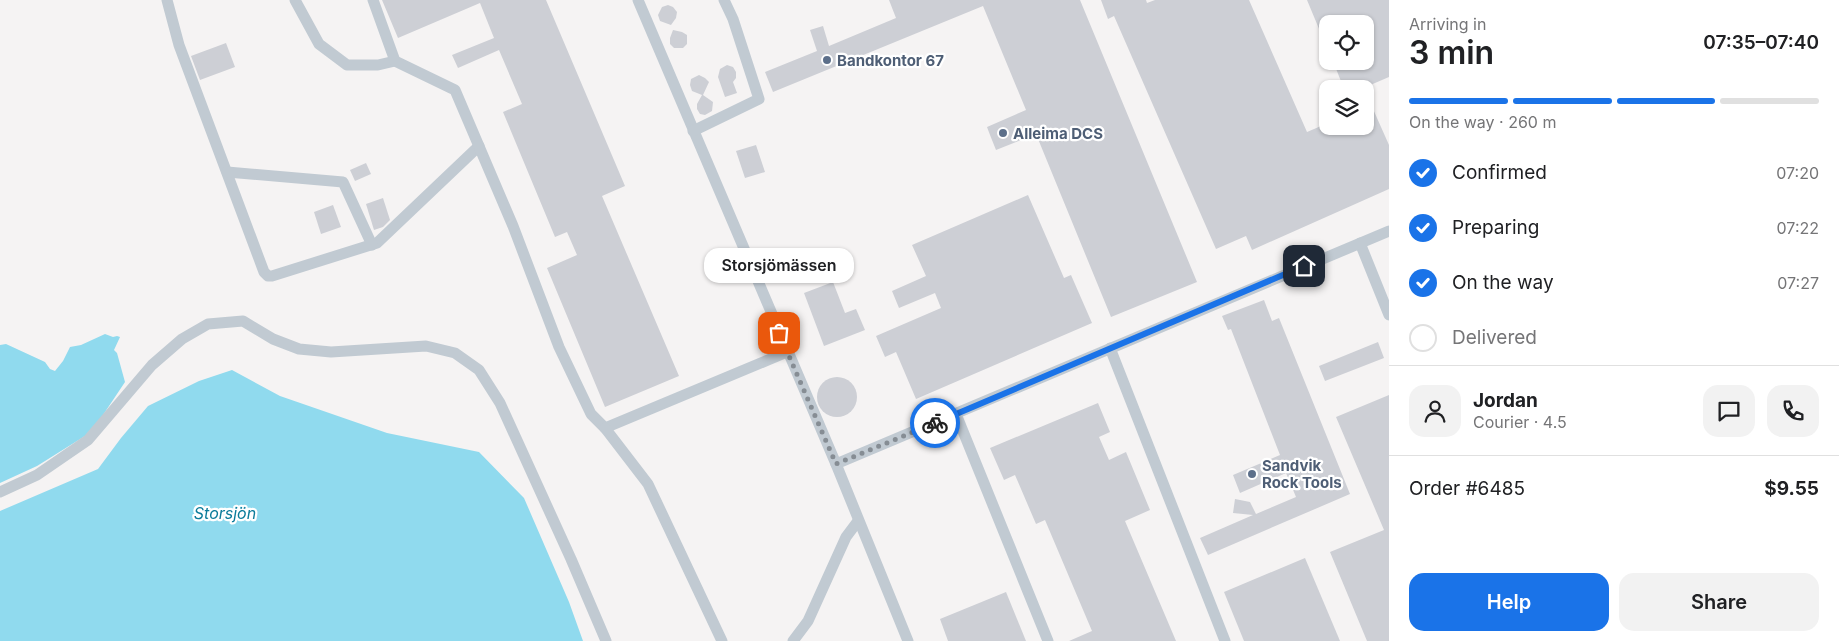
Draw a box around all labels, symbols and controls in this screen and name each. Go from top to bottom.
text: Arriving in [1409,14,1486,34]
map controls [1319,15,1374,135]
button: locate [1319,15,1374,70]
text: 07:35–07:40 [1703,31,1819,54]
text: 3 min [1409,33,1494,72]
place label: Bandkontor 67 [837,51,944,70]
marker: Bandkontor 67 [821,54,833,66]
button: layers [1319,80,1374,135]
text: On the way · 260 m [1409,112,1556,132]
place label: Alleima DCS [1013,124,1103,143]
marker: Alleima DCS [997,127,1009,139]
icon: check [1409,159,1437,187]
text: Confirmed [1452,161,1547,184]
text: 07:20 [1776,163,1819,183]
icon: check [1409,214,1437,242]
text: Preparing [1452,216,1539,239]
text: 07:22 [1777,218,1819,238]
pin [1283,245,1325,287]
callout: Storsjömässen [704,248,854,283]
icon: home [1290,252,1318,280]
text: Storsjömässen [721,255,837,275]
icon: check [1409,269,1437,297]
text: On the way [1452,271,1554,294]
text: 07:27 [1777,273,1819,293]
pin [758,312,800,354]
icon: bag [765,319,793,347]
text: Delivered [1452,326,1537,349]
button: person [1409,385,1461,437]
button: chat [1703,385,1755,437]
button: phone [1767,385,1819,437]
text: Jordan [1473,389,1538,412]
courier [910,398,960,448]
icon: bike [921,409,949,437]
text: Courier · 4.5 [1473,412,1567,432]
place label: Sandvik Rock Tools [1262,456,1342,492]
marker: Sandvik Rock Tools [1246,468,1258,480]
text: Order #6485 [1409,477,1525,500]
text: $9.55 [1764,477,1819,500]
water label: Storsjön [194,503,256,523]
button: Help [1409,573,1609,631]
button: Share [1619,573,1819,631]

